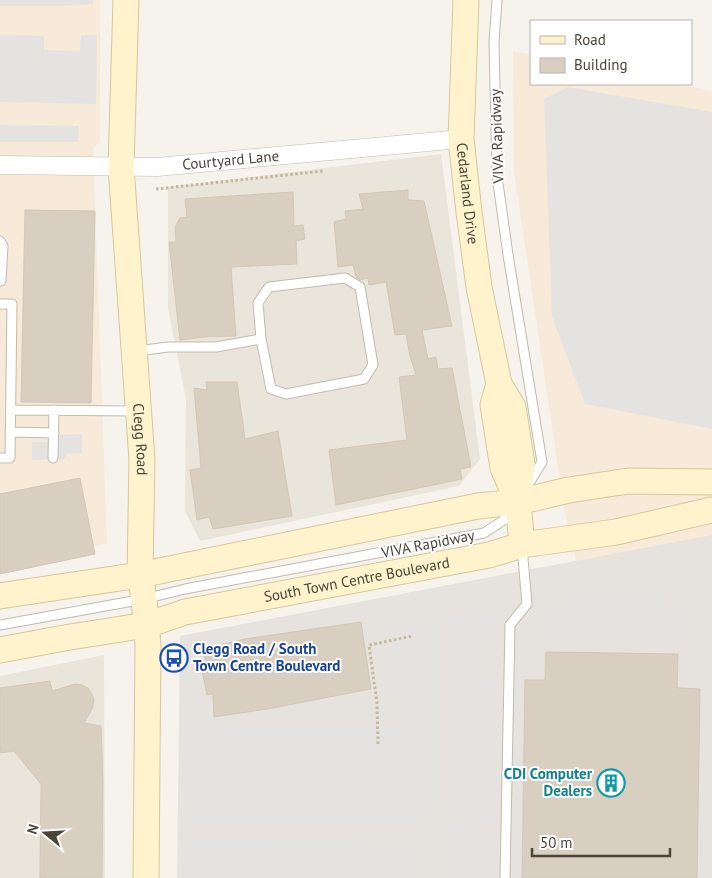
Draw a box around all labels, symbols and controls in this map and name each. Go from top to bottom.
legend [530,20,692,85]
text: Road [574,30,606,49]
text: Building [574,55,628,74]
street label: VIVA Rapidway [485,88,508,185]
street label: Cedarland Drive [452,142,483,245]
street label: Courtyard Lane [181,146,280,174]
street label: Clegg Road [129,402,152,476]
street label: VIVA Rapidway [379,525,476,562]
street label: South Town Centre Boulevard [262,553,451,606]
place label: Clegg Road / South Town Centre Boulevard [193,639,340,675]
bus stop icon: Clegg Road / South Town Centre Boulevard [159,643,189,673]
place label: CDI Computer Dealers [504,764,593,800]
building icon: CDI Computer Dealers [596,768,626,798]
north arrow [20,808,70,858]
text: N [23,822,43,836]
scale bar [532,826,670,858]
text: 50 m [540,833,573,852]

